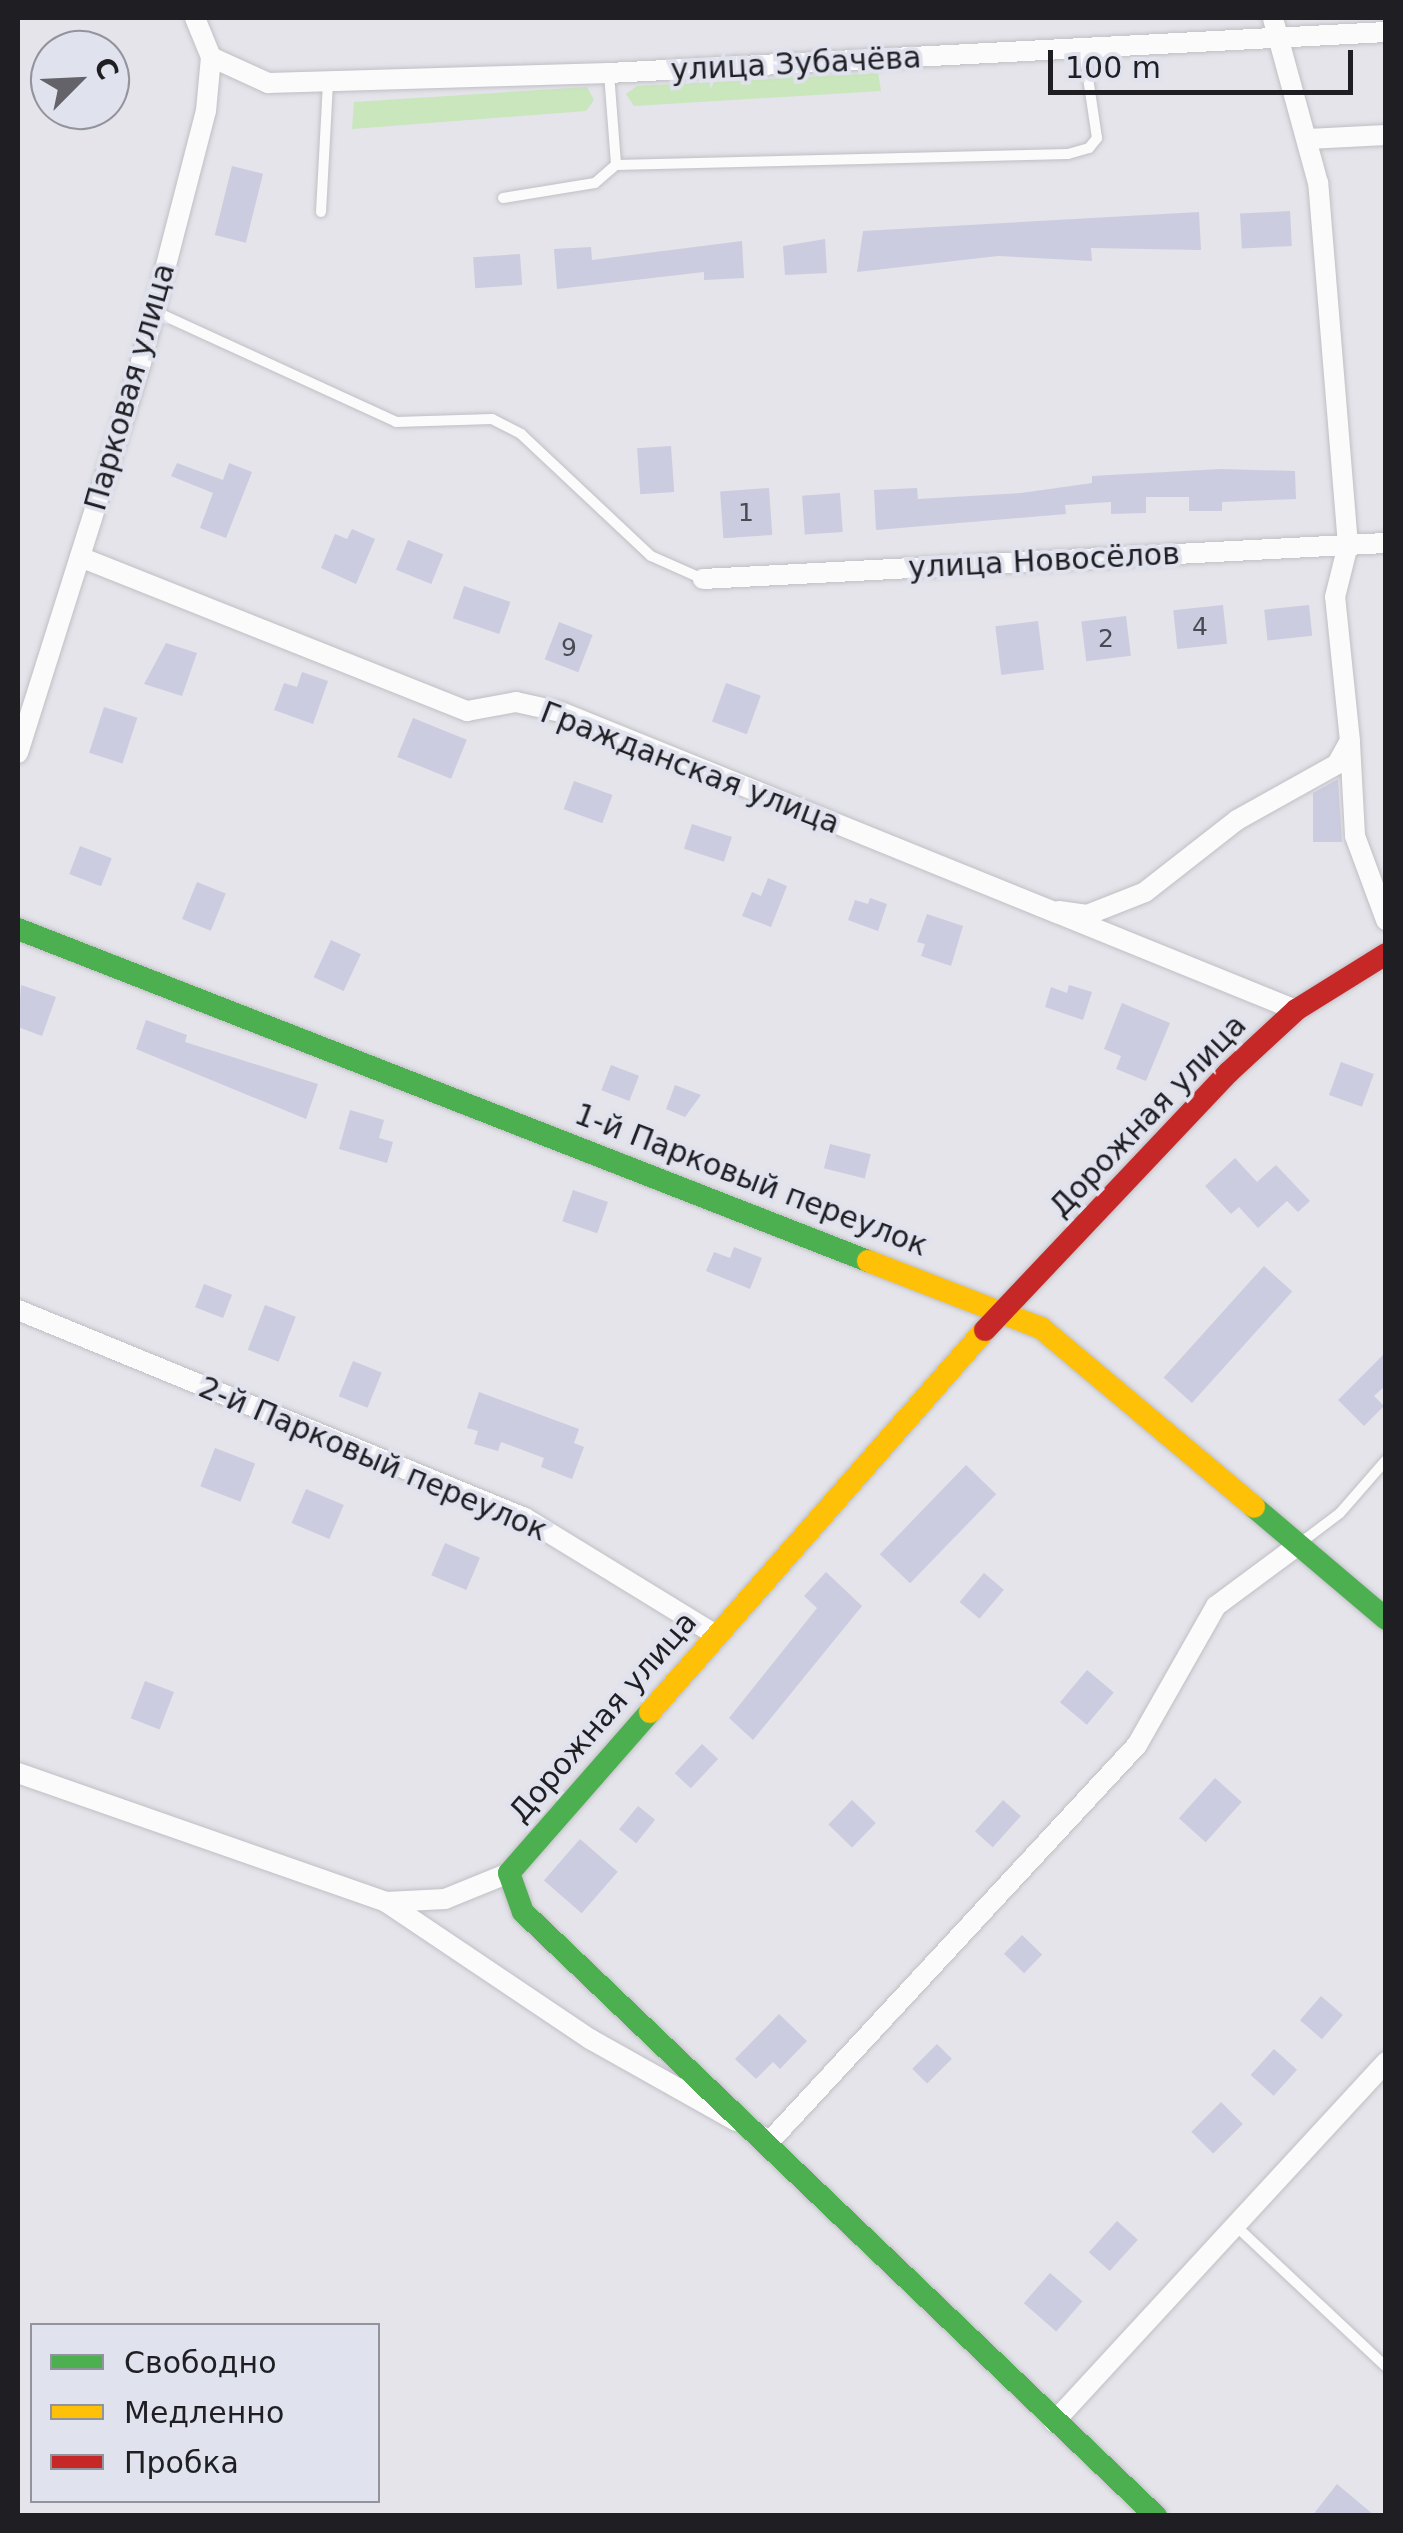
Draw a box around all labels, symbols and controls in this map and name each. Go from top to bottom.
north arrow [30,30,130,130]
scale bar [1053,30,1358,92]
street label: улица Зубачёва [670,39,922,89]
text: 100 m [1065,50,1161,85]
text: С [87,52,125,85]
street label: Парковая улица [78,259,182,515]
house number: 1 [738,498,754,528]
street label: улица Новосёлов [907,536,1181,586]
house number: 4 [1192,612,1208,642]
house number: 2 [1098,624,1114,654]
house number: 9 [561,633,577,663]
street label: Гражданская улица [535,694,845,842]
street label: Дорожная улица [1042,1007,1254,1225]
street label: 1-й Парковый переулок [570,1096,932,1264]
street label: 2-й Парковый переулок [193,1369,553,1549]
street label: Дорожная улица [502,1604,704,1830]
legend [30,2323,380,2503]
text: Свободно [124,2345,277,2380]
text: Медленно [124,2395,284,2430]
text: Пробка [124,2445,239,2480]

